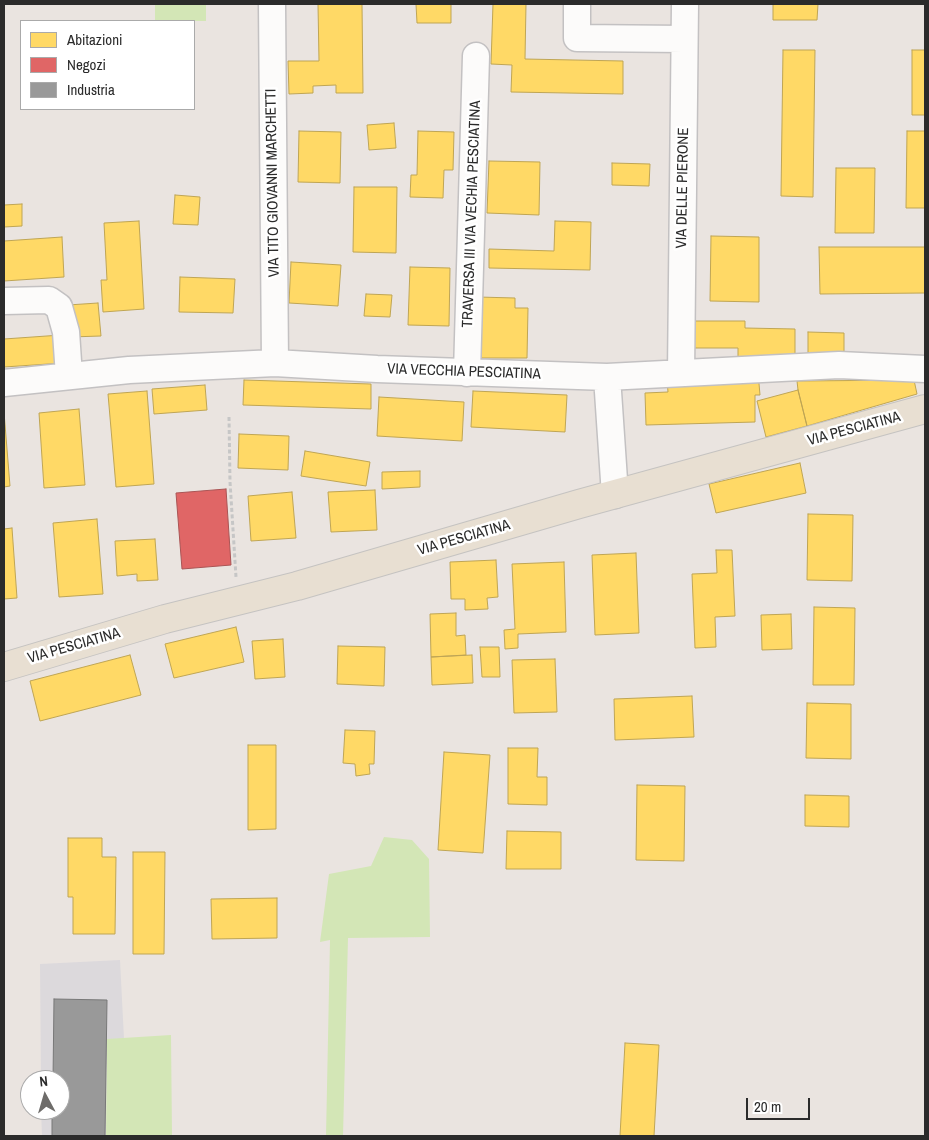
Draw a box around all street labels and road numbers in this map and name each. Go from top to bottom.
street label: VIA TITO GIOVANNI MARCHETTI [262,88,284,278]
street label: TRAVERSA III VIA VECHIA PESCIATINA [459,100,485,328]
street label: VIA DELLE PIERONE [673,127,693,249]
street label: VIA VECCHIA PESCIATINA [387,360,541,384]
street label: VIA PESCIATINA [806,408,902,450]
street label: VIA PESCIATINA [416,516,512,560]
street label: VIA PESCIATINA [26,624,122,668]

